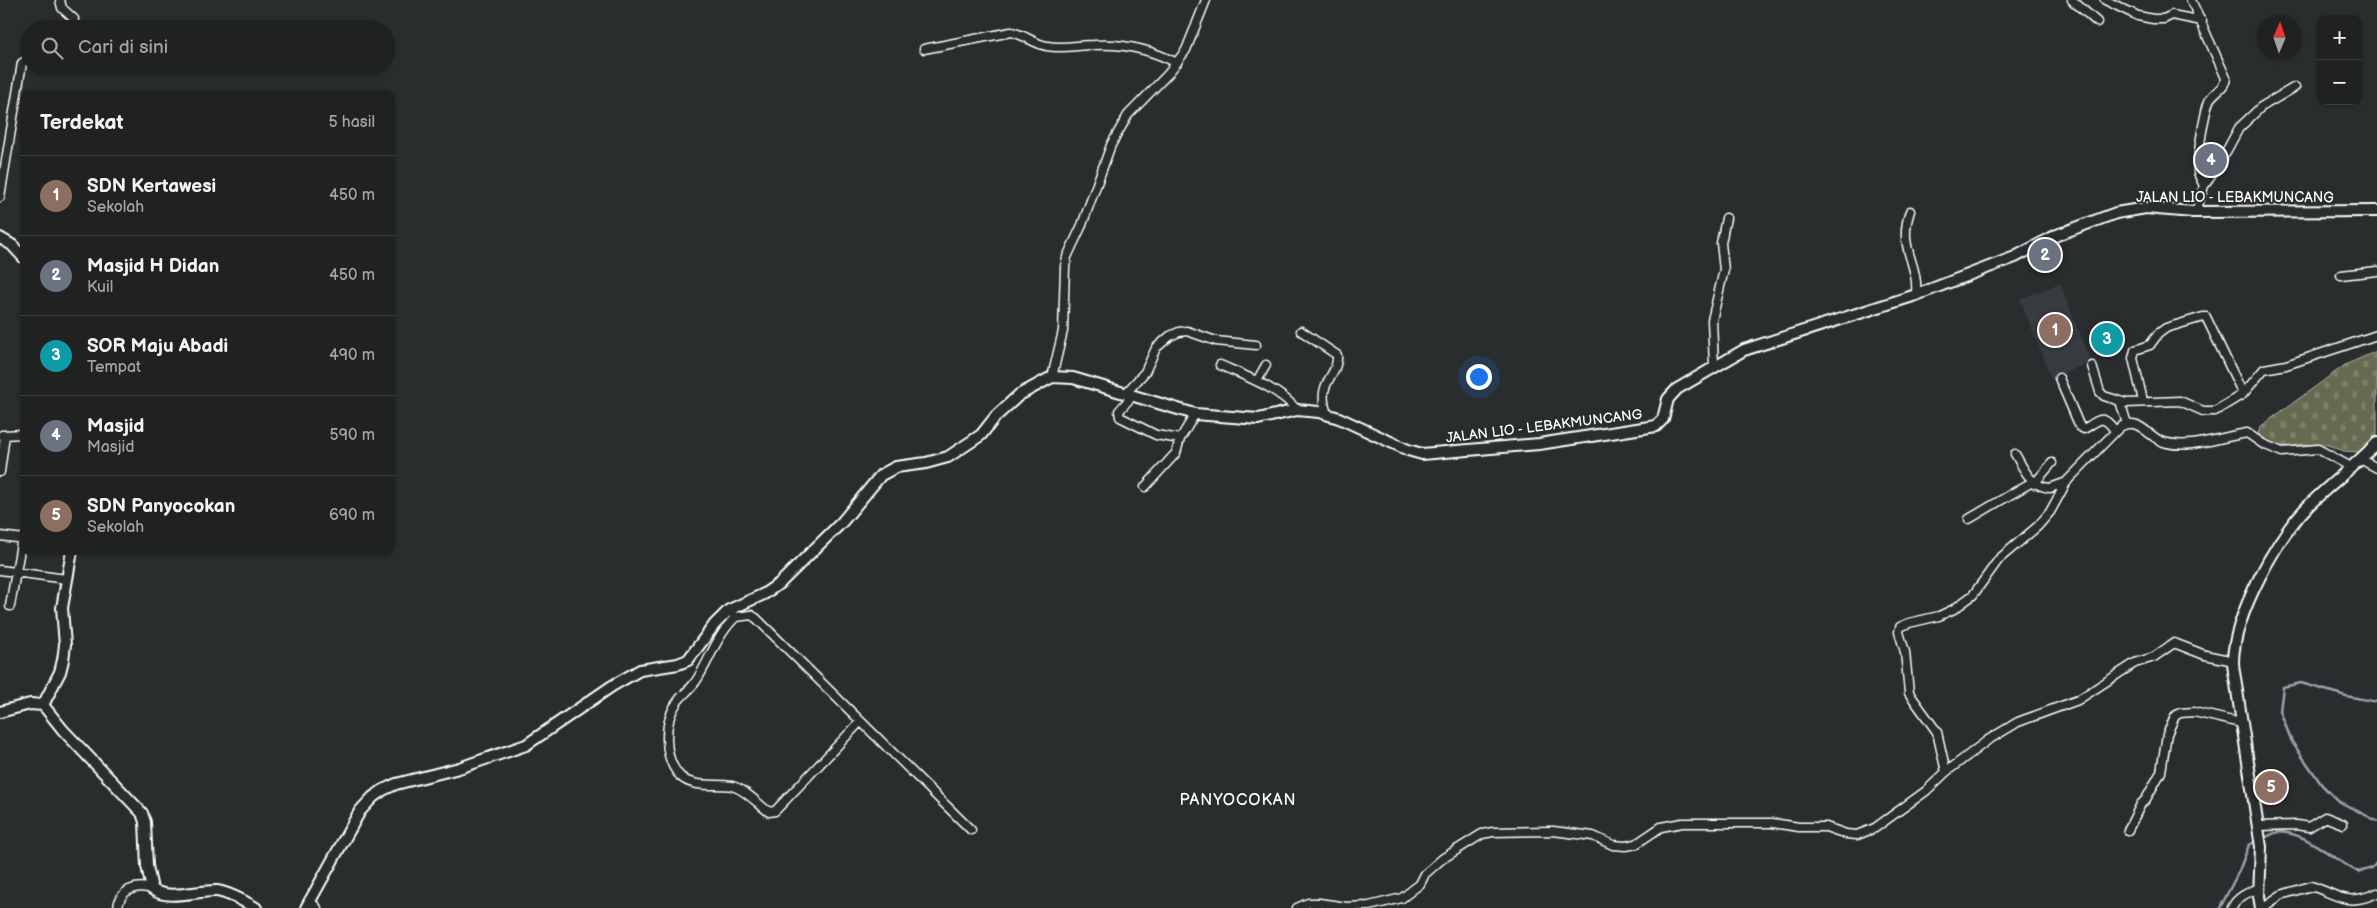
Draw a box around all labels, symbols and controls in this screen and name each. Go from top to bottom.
north arrow [2257,15,2302,60]
map controls [2317,15,2362,105]
button: + [2317,15,2362,60]
search box [20,20,395,75]
icon: search [38,34,66,62]
text: Cari di sini [78,36,168,59]
button: − [2317,60,2362,105]
text: Terdekat [40,110,124,135]
text: 5 hasil [328,113,375,132]
pin: 4 [2195,141,2227,179]
text: SDN Kertawesi [87,175,216,198]
text: 1 [53,186,59,205]
text: 450 m [329,186,375,205]
street label: JALAN LIO - LEBAKMUNCANG [2136,189,2334,206]
text: Sekolah [87,198,144,217]
pin: 2 [2029,236,2061,274]
text: Masjid H Didan [87,255,219,278]
text: 2 [51,266,61,285]
text: 450 m [329,266,375,285]
text: Kuil [87,278,113,297]
pin: 1 [2039,311,2071,349]
pin: 3 [2091,320,2123,358]
text: SOR Maju Abadi [87,335,228,358]
text: 3 [51,346,61,365]
text: 490 m [329,346,375,365]
text: Tempat [87,358,141,377]
your location [1466,364,1492,390]
street label: JALAN LIO - LEBAKMUNCANG [1445,405,1644,446]
text: Masjid [87,415,144,438]
text: 4 [51,426,61,445]
text: 590 m [330,426,375,445]
text: Masjid [87,438,135,457]
text: SDN Panyocokan [87,495,235,518]
text: 5 [51,506,61,525]
text: 690 m [329,506,375,525]
text: Sekolah [87,518,144,537]
pin: 5 [2255,768,2287,806]
district label: PANYOCOKAN [1179,791,1297,810]

